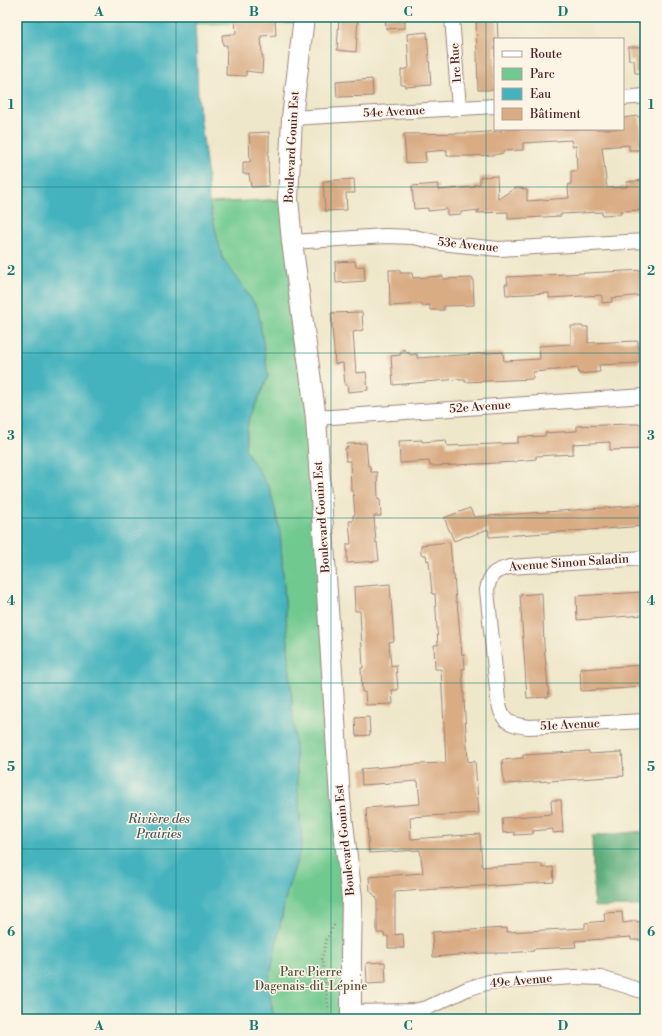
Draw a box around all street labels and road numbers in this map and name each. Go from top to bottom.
street label: 1re Rue [447,43,465,83]
street label: Boulevard Gouin Est [282,90,302,204]
street label: 54e Avenue [363,103,425,121]
street label: 53e Avenue [437,234,499,256]
street label: 52e Avenue [449,397,511,417]
street label: Boulevard Gouin Est [311,460,333,574]
street label: Avenue Simon Saladin [507,551,630,575]
street label: 51e Avenue [540,716,600,734]
street label: Boulevard Gouin Est [332,783,358,897]
street label: 49e Avenue [489,971,553,991]

